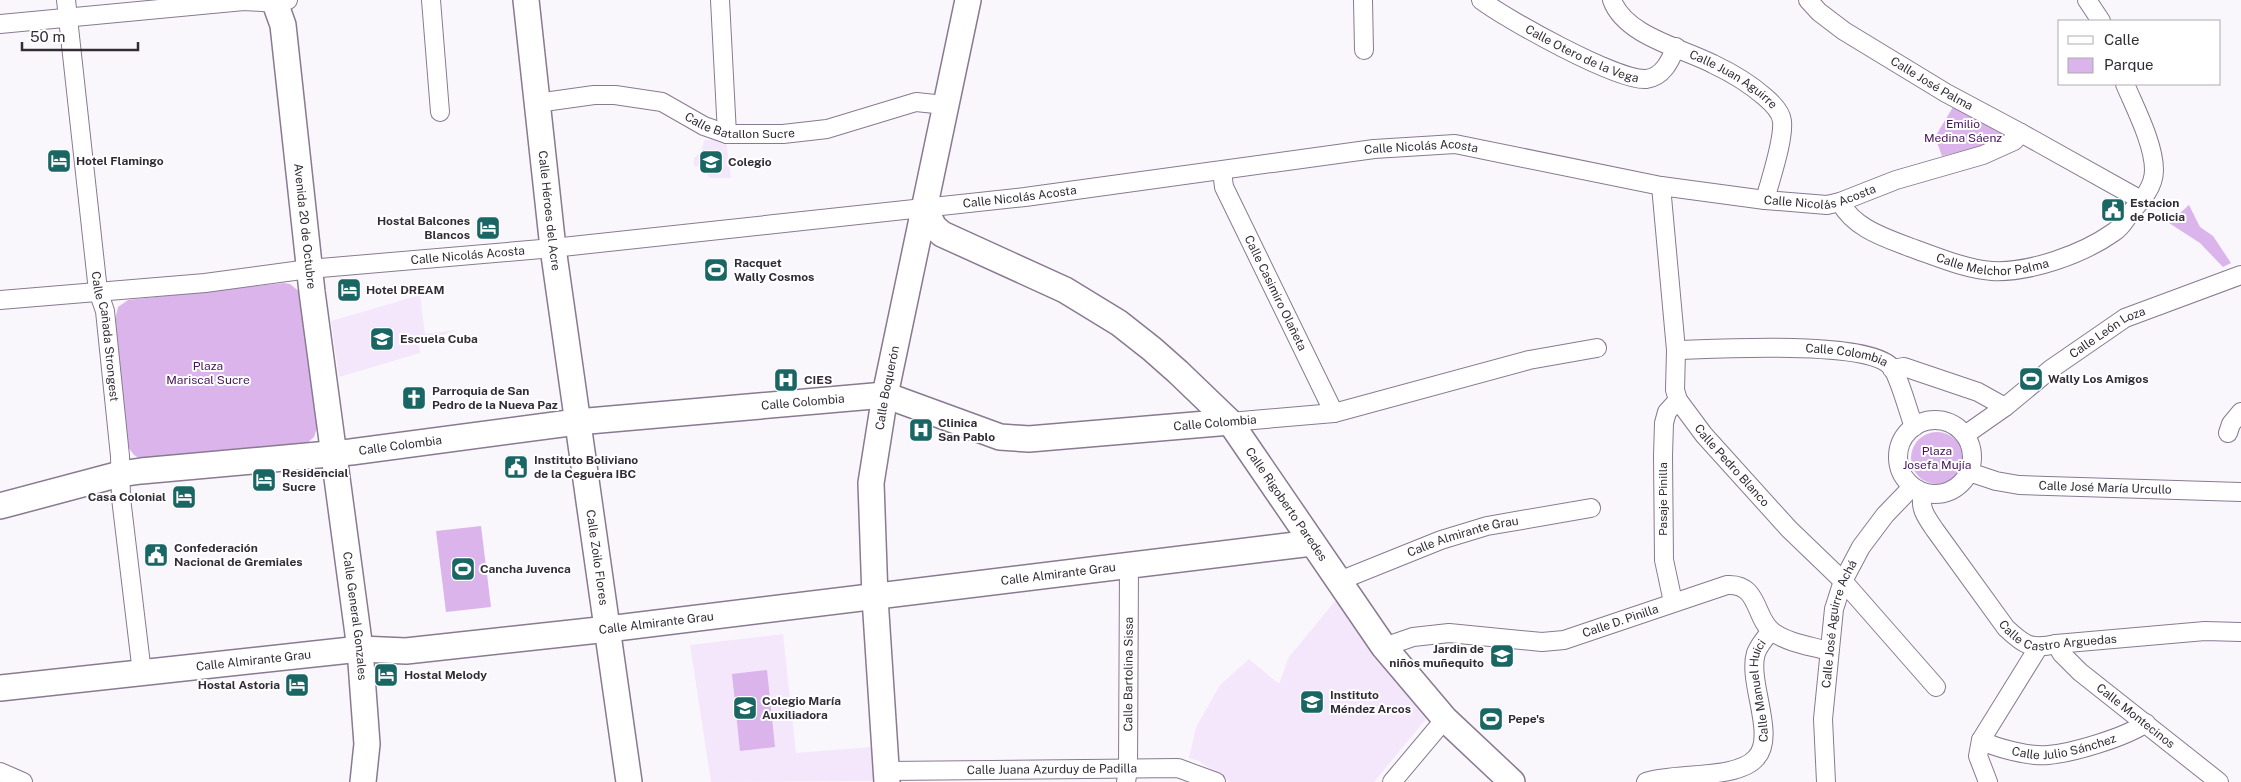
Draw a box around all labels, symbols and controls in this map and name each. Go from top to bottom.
scale bar [22,20,139,52]
legend [2058,20,2221,85]
street label: Calle Otero de la Vega [1523,22,1640,85]
text: 50 m [30,28,65,45]
text: Calle [2104,31,2140,48]
street label: Calle Juan Aguirre [1687,47,1780,112]
street label: Calle José Palma [1888,54,1975,113]
text: Parque [2104,56,2154,73]
street label: Calle Batallon Sucre [682,109,796,141]
park label: Emilio Medina Sáenz [1924,117,2002,145]
street label: Calle Nicolás Acosta [1363,137,1479,157]
hotel icon: Hotel Flamingo [46,148,72,174]
school or university icon: Colegio [698,149,724,175]
street label: Calle Héroes del Acre [535,150,563,272]
place label: Hotel Flamingo [76,154,164,168]
place label: Colegio [728,155,772,169]
street label: Avenida 20 de Octubre [291,163,319,290]
street label: Calle Nicolás Acosta [1763,182,1878,213]
street label: Calle Nicolás Acosta [962,183,1077,211]
place label: Estacion de Policia [2130,196,2185,224]
public building icon: Estacion de Policia [2100,197,2126,223]
place label: Hostal Balcones Blancos [377,214,470,242]
hotel icon: Hostal Balcones Blancos [475,215,501,241]
street label: Calle Casimiro Olañeta [1242,233,1310,353]
street label: Calle Nicolás Acosta [410,243,525,267]
street label: Calle Melchor Palma [1934,250,2050,278]
place label: Racquet Wally Cosmos [734,256,814,284]
sports icon: Racquet Wally Cosmos [703,257,729,283]
street label: Calle Cañada Strongest [89,271,121,403]
hotel icon: Hotel DREAM [336,277,362,303]
place label: Hotel DREAM [366,283,445,297]
street label: Calle León Loza [2067,304,2147,361]
school or university icon: Escuela Cuba [369,326,395,352]
place label: Escuela Cuba [400,332,478,346]
street label: Calle Colombia [1805,341,1890,369]
street label: Calle Boquerón [873,344,902,431]
park label: Plaza Mariscal Sucre [166,359,250,387]
sports icon: Wally Los Amigos [2018,366,2044,392]
hospital icon: CIES [773,367,799,393]
place label: Wally Los Amigos [2048,372,2148,386]
place label: CIES [804,373,832,387]
place label: Parroquia de San Pedro de la Nueva Paz [432,384,558,412]
church icon: Parroquia de San Pedro de la Nueva Paz [401,385,427,411]
street label: Calle Colombia [761,392,845,413]
street label: Calle Colombia [1173,412,1257,434]
place label: Clinica San Pablo [938,416,995,444]
hospital icon: Clinica San Pablo [908,417,934,443]
street label: Calle Pedro Blanco [1691,422,1772,510]
street label: Calle Colombia [358,433,443,458]
park label: Plaza Josefa Mujía [1903,444,1971,472]
street label: Calle Rigoberto Paredes [1243,445,1330,564]
place label: Instituto Boliviano de la Ceguera IBC [534,453,638,481]
public building icon: Instituto Boliviano de la Ceguera IBC [503,454,529,480]
street label: Pasaje Pinilla [1656,462,1670,536]
place label: Residencial Sucre [282,466,348,494]
hotel icon: Residencial Sucre [251,467,277,493]
street label: Calle José María Urcullo [2038,479,2172,497]
hotel icon: Casa Colonial [171,484,197,510]
place label: Casa Colonial [88,490,166,504]
street label: Calle Zoilo Flores [583,509,611,606]
street label: Calle Almirante Grau [1405,514,1520,560]
place label: Confederación Nacional de Gremiales [174,541,303,569]
public building icon: Confederación Nacional de Gremiales [143,542,169,568]
street label: Calle General Gonzales [340,551,369,681]
sports icon: Cancha Juvenca [450,556,476,582]
street label: Calle José Aguirre Achá [1819,558,1860,689]
street label: Calle Almirante Grau [1000,560,1117,588]
place label: Cancha Juvenca [480,562,571,576]
street label: Calle D. Pinilla [1581,602,1660,640]
street label: Calle Almirante Grau [598,609,715,637]
street label: Calle Bartolina Sissa [1121,617,1136,732]
street label: Calle Castro Arguedas [1996,617,2117,654]
street label: Calle Manuel Huici [1747,637,1771,743]
place label: Jardin de niños muñequito [1389,642,1484,670]
school or university icon: Jardin de niños muñequito [1489,643,1515,669]
street label: Calle Almirante Grau [195,647,312,674]
hotel icon: Hostal Melody [373,662,399,688]
place label: Hostal Melody [404,668,487,682]
hotel icon: Hostal Astoria [284,672,310,698]
place label: Hostal Astoria [198,678,280,692]
street label: Calle Montecinos [2094,681,2178,751]
place label: Instituto Méndez Arcos [1330,688,1411,716]
school or university icon: Instituto Méndez Arcos [1299,689,1325,715]
place label: Colegio María Auxiliadora [762,694,841,722]
school or university icon: Colegio María Auxiliadora [732,695,758,721]
sports icon: Pepe's [1478,706,1504,732]
place label: Pepe's [1508,712,1545,726]
street label: Calle Julio Sánchez [2010,731,2118,762]
street label: Calle Juana Azurduy de Padilla [967,761,1137,777]

